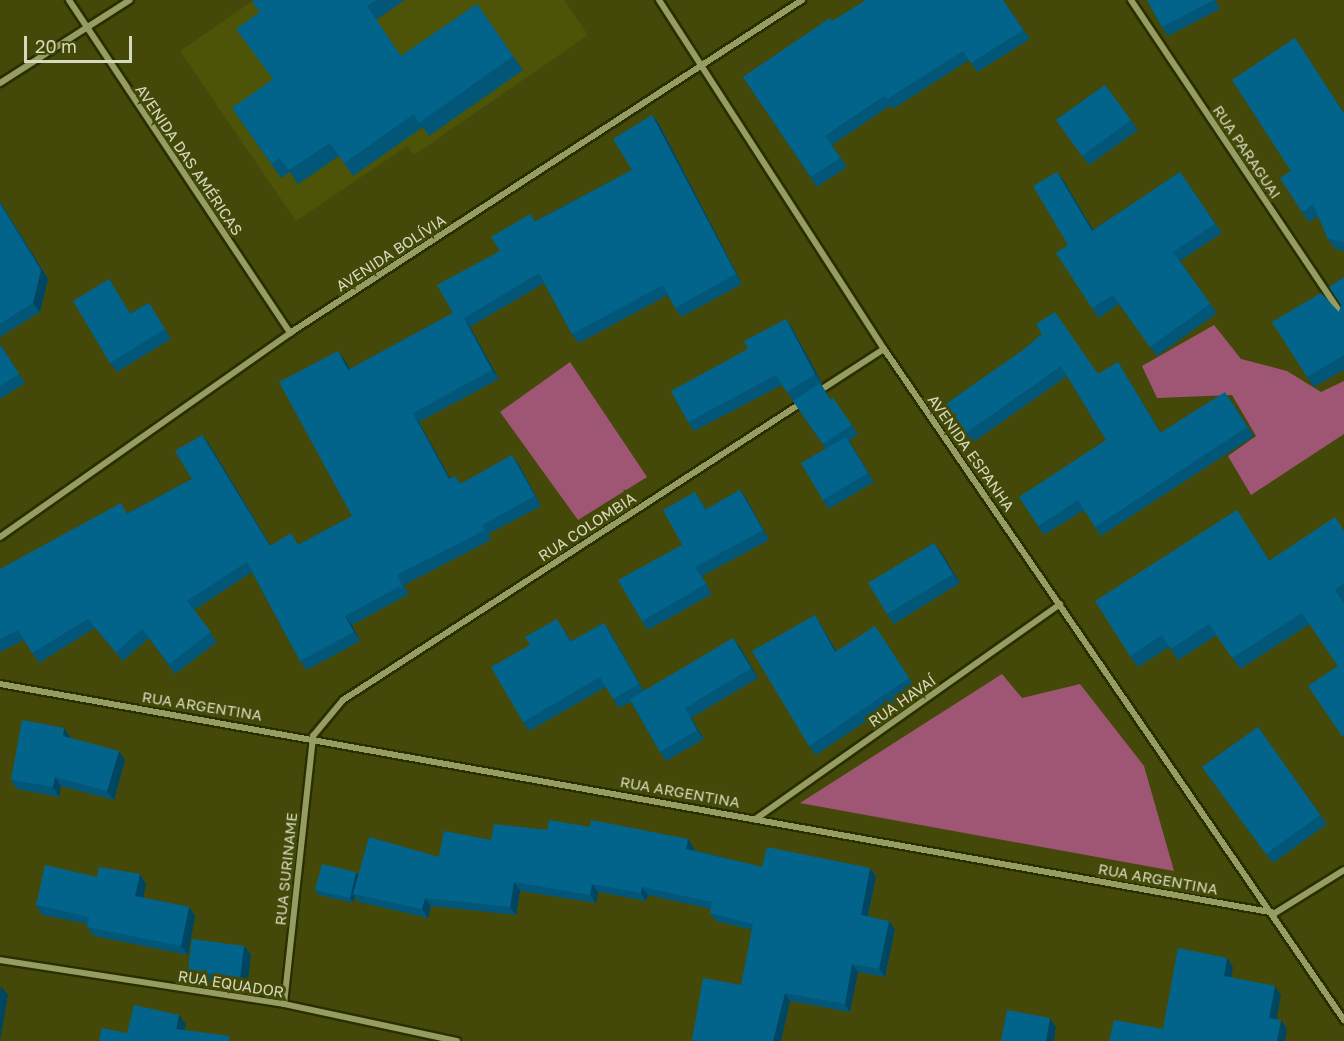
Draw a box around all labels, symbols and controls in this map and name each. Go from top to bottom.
scale bar [27,24,135,62]
text: 20 m [35,35,77,57]
street label: AVENIDA DAS AMÉRICAS [132,81,246,239]
street label: RUA PARAGUAI [1209,102,1285,202]
street label: AVENIDA BOLÍVIA [333,211,449,295]
street label: AVENIDA ESPANHA [924,391,1018,515]
street label: RUA COLOMBIA [535,489,639,565]
street label: RUA HAVAÍ [865,671,939,731]
street label: RUA ARGENTINA [141,688,263,724]
street label: RUA ARGENTINA [619,773,741,811]
street label: RUA SURINAME [271,812,301,926]
street label: RUA ARGENTINA [1097,860,1219,898]
street label: RUA EQUADOR [177,967,285,1001]

